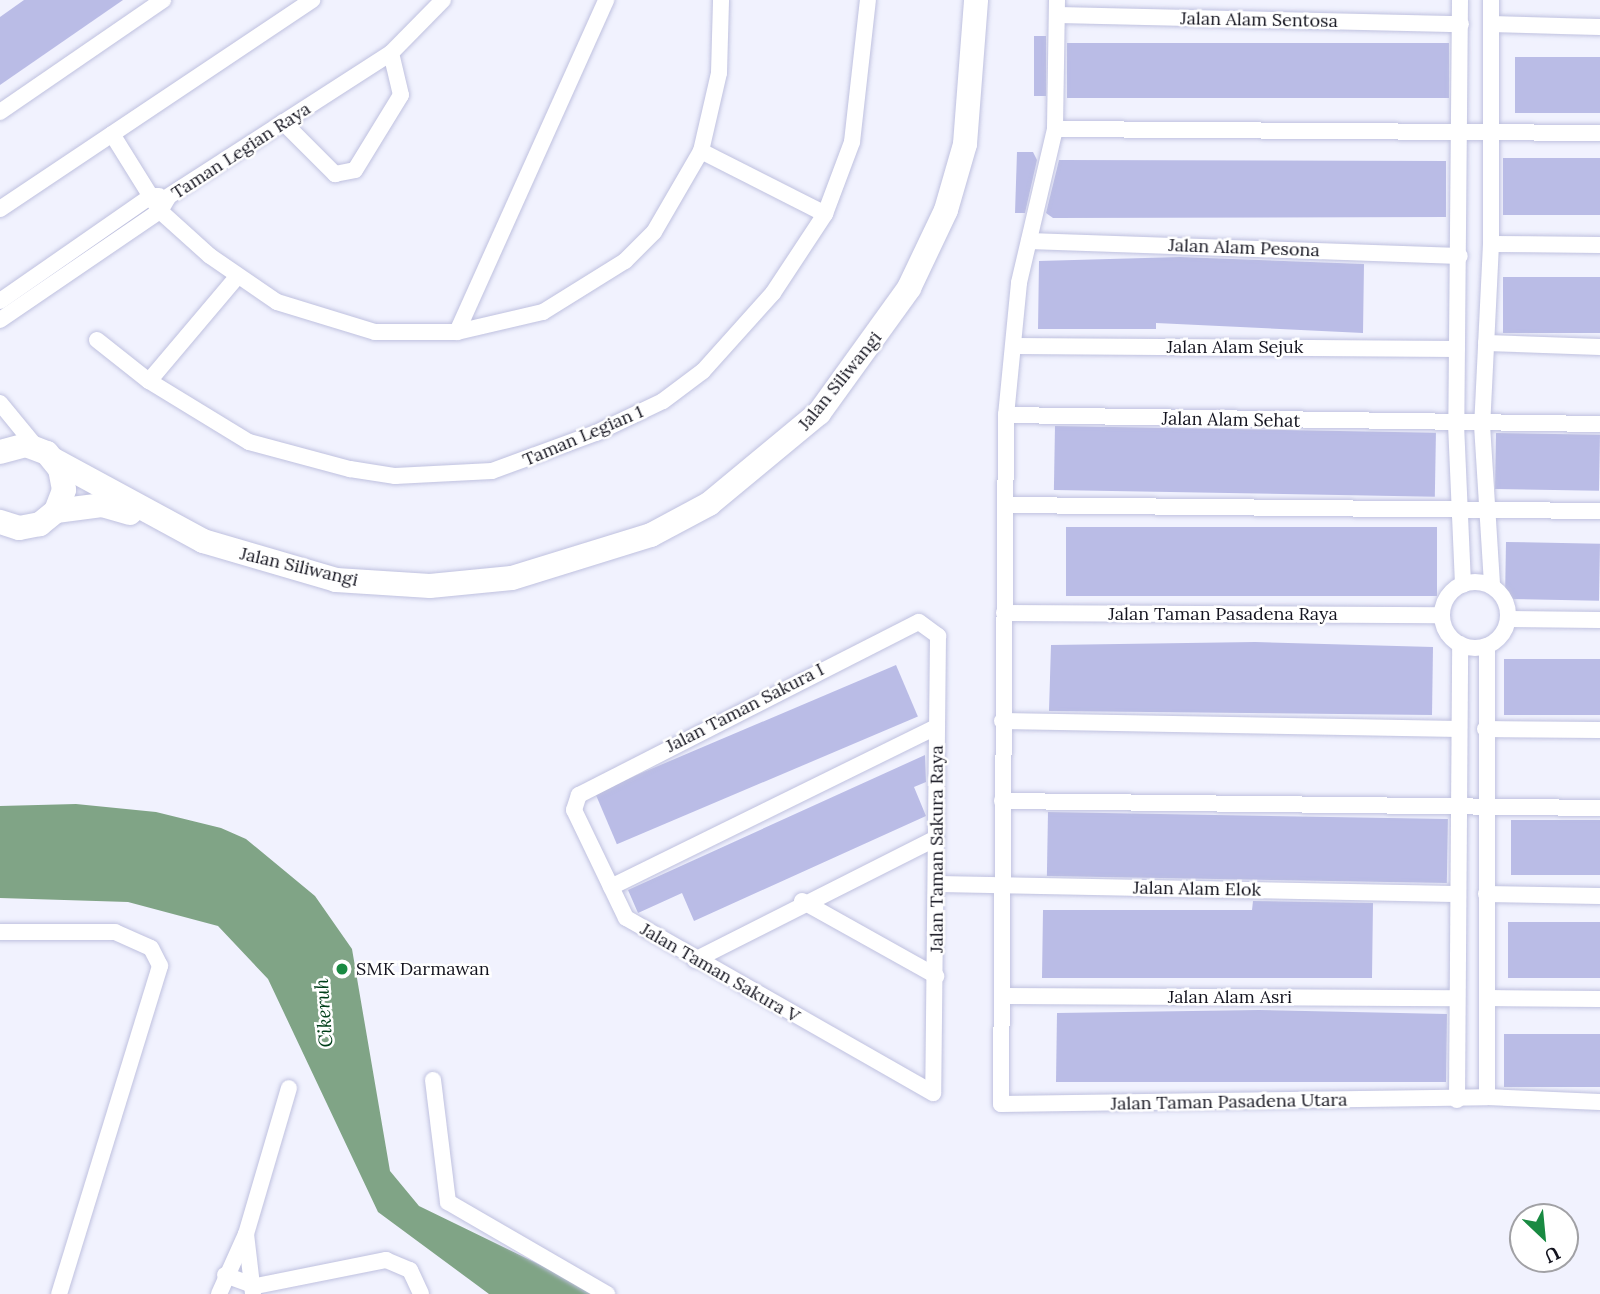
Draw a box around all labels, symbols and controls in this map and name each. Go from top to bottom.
street label: Jalan Alam Sentosa [1180,8,1338,32]
street label: Taman Legian Raya [168,98,314,204]
street label: Jalan Alam Pesona [1168,235,1320,261]
street label: Jalan Siliwangi [794,327,886,435]
street label: Jalan Alam Sejuk [1167,336,1303,358]
street label: Taman Legian 1 [520,401,646,471]
street label: Jalan Alam Sehat [1161,408,1301,432]
street label: Jalan Siliwangi [238,543,360,591]
street label: Jalan Taman Pasadena Raya [1108,603,1338,625]
street label: Jalan Taman Sakura I [662,659,828,757]
street label: Jalan Taman Sakura Raya [926,745,948,953]
street label: Jalan Alam Elok [1133,877,1261,901]
street label: Jalan Taman Sakura V [637,919,803,1027]
place label: SMK Darmawan [356,958,490,980]
marker: SMK Darmawan [334,961,350,977]
water label: Cikeruh [310,978,338,1048]
street label: Jalan Alam Asri [1168,986,1292,1008]
street label: Jalan Taman Pasadena Utara [1110,1089,1348,1115]
north arrow [1509,1203,1579,1273]
text: U [1541,1241,1564,1269]

